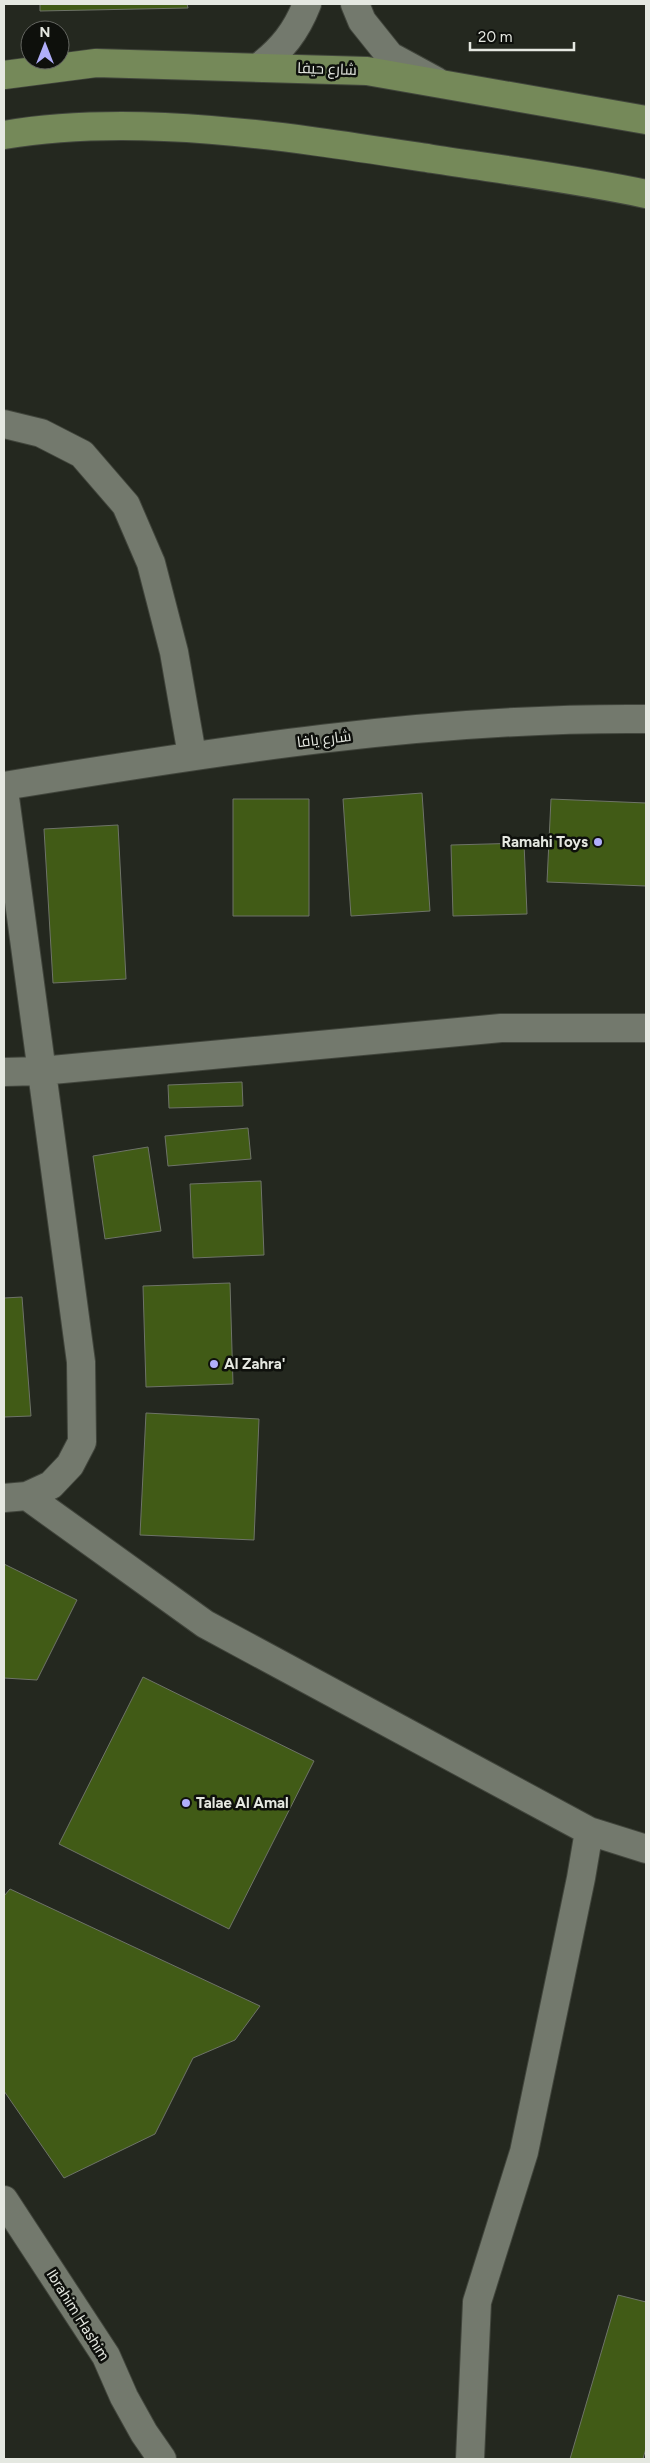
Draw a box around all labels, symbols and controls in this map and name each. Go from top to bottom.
north arrow [20,20,70,70]
scale bar [470,20,574,52]
text: N [40,24,50,41]
text: 20 m [478,28,512,46]
street label: شارع حيفا [297,59,357,81]
street label: شارع يافا [296,727,353,753]
place label: Ramahi Toys [501,833,588,851]
marker: Ramahi Toys [592,836,604,848]
place label: Al Zahra' [224,1355,285,1373]
marker: Al Zahra' [208,1358,220,1370]
place label: Talae Al Amal [196,1794,289,1812]
marker: Talae Al Amal [180,1797,192,1809]
street label: Ibrahim Hashim [43,2266,113,2364]

